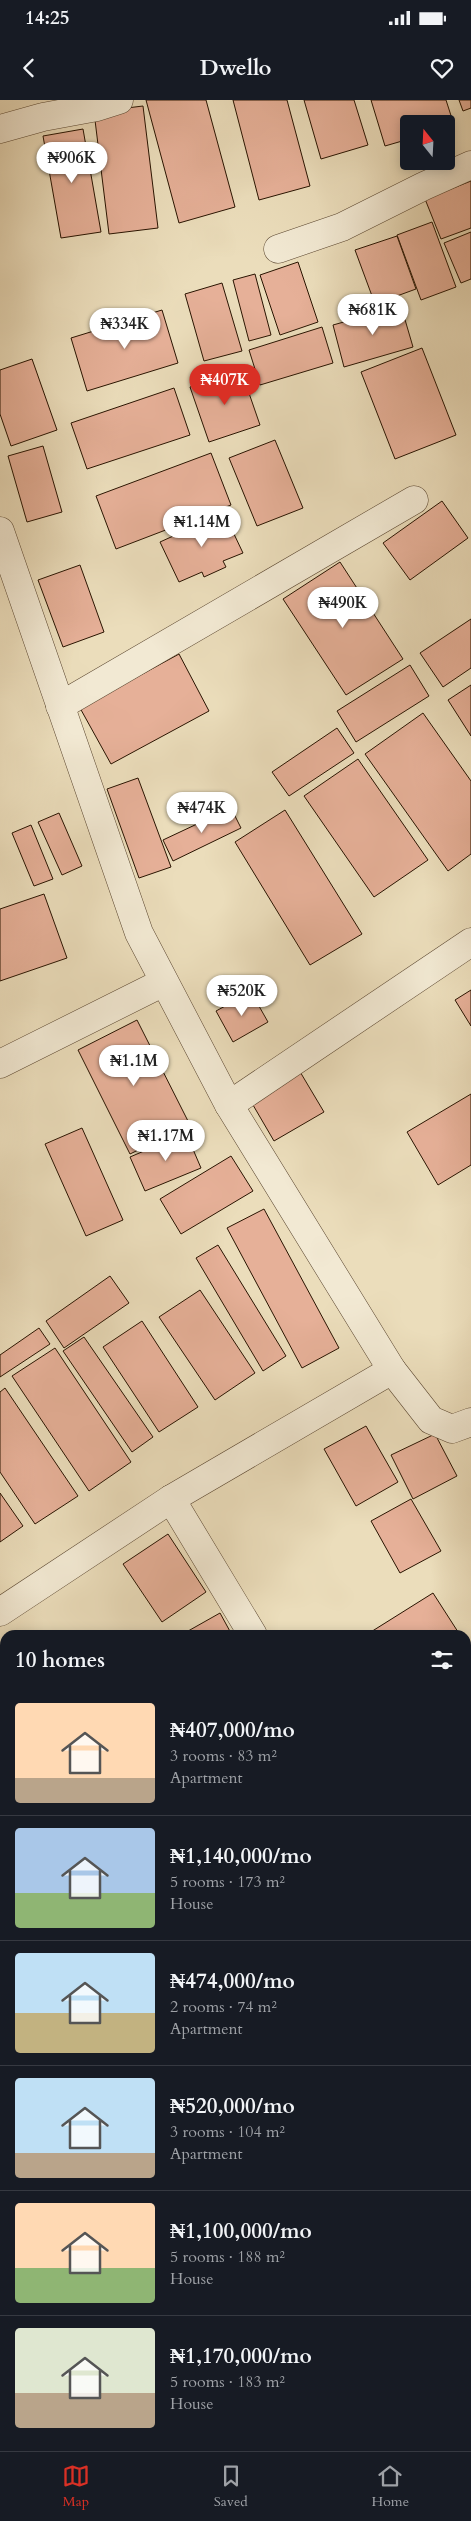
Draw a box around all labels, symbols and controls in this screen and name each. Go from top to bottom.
text: 14:25 [25,5,69,31]
text: Dwello [200,53,271,83]
icon: back [15,54,43,82]
icon: heart [428,54,456,82]
north arrow [400,115,455,170]
map controls [400,115,455,170]
pin: ₦906K [37,142,107,184]
text: ₦906K [47,147,97,169]
pin: ₦681K [338,294,408,336]
text: ₦681K [348,299,398,321]
pin: ₦334K [90,308,160,350]
text: ₦334K [100,313,150,335]
pin: ₦407K [190,364,260,406]
text: ₦407K [200,369,250,391]
pin: ₦1.14M [161,506,243,548]
text: ₦1.14M [174,511,230,533]
pin: ₦490K [308,586,378,629]
text: ₦490K [318,592,368,614]
pin: ₦474K [167,792,237,834]
text: ₦474K [177,797,227,819]
pin: ₦520K [207,974,277,1017]
text: ₦520K [217,980,267,1002]
pin: ₦1.1M [99,1044,169,1087]
text: ₦1.1M [110,1050,158,1072]
pin: ₦1.17M [125,1120,207,1162]
text: ₦1.17M [138,1125,194,1147]
text: 10 homes [15,1646,105,1675]
icon: filters [428,1646,456,1674]
text: ₦407,000/mo [170,1716,295,1745]
icon: home [55,1723,115,1783]
text: 3 rooms · 83 m² [170,1745,277,1767]
text: Apartment [170,1767,243,1789]
text: ₦1,140,000/mo [170,1842,312,1871]
icon: home [55,1848,115,1908]
text: 5 rooms · 173 m² [170,1871,285,1893]
text: House [170,1893,213,1915]
text: ₦474,000/mo [170,1967,295,1996]
icon: home [55,1973,115,2033]
text: 2 rooms · 74 m² [170,1996,277,2018]
text: Apartment [170,2018,243,2040]
text: ₦520,000/mo [170,2092,295,2121]
icon: home [55,2098,115,2158]
text: 3 rooms · 104 m² [170,2121,285,2143]
text: Apartment [170,2143,243,2165]
text: ₦1,100,000/mo [170,2217,312,2246]
icon: home [55,2223,115,2283]
text: 5 rooms · 188 m² [170,2246,285,2268]
text: House [170,2268,213,2290]
text: ₦1,170,000/mo [170,2342,312,2371]
icon: home [55,2348,115,2408]
text: 5 rooms · 183 m² [170,2371,285,2393]
text: House [170,2393,213,2415]
tab: Map [62,2462,90,2511]
tab: Saved [214,2462,248,2511]
tab: Home [372,2462,409,2511]

